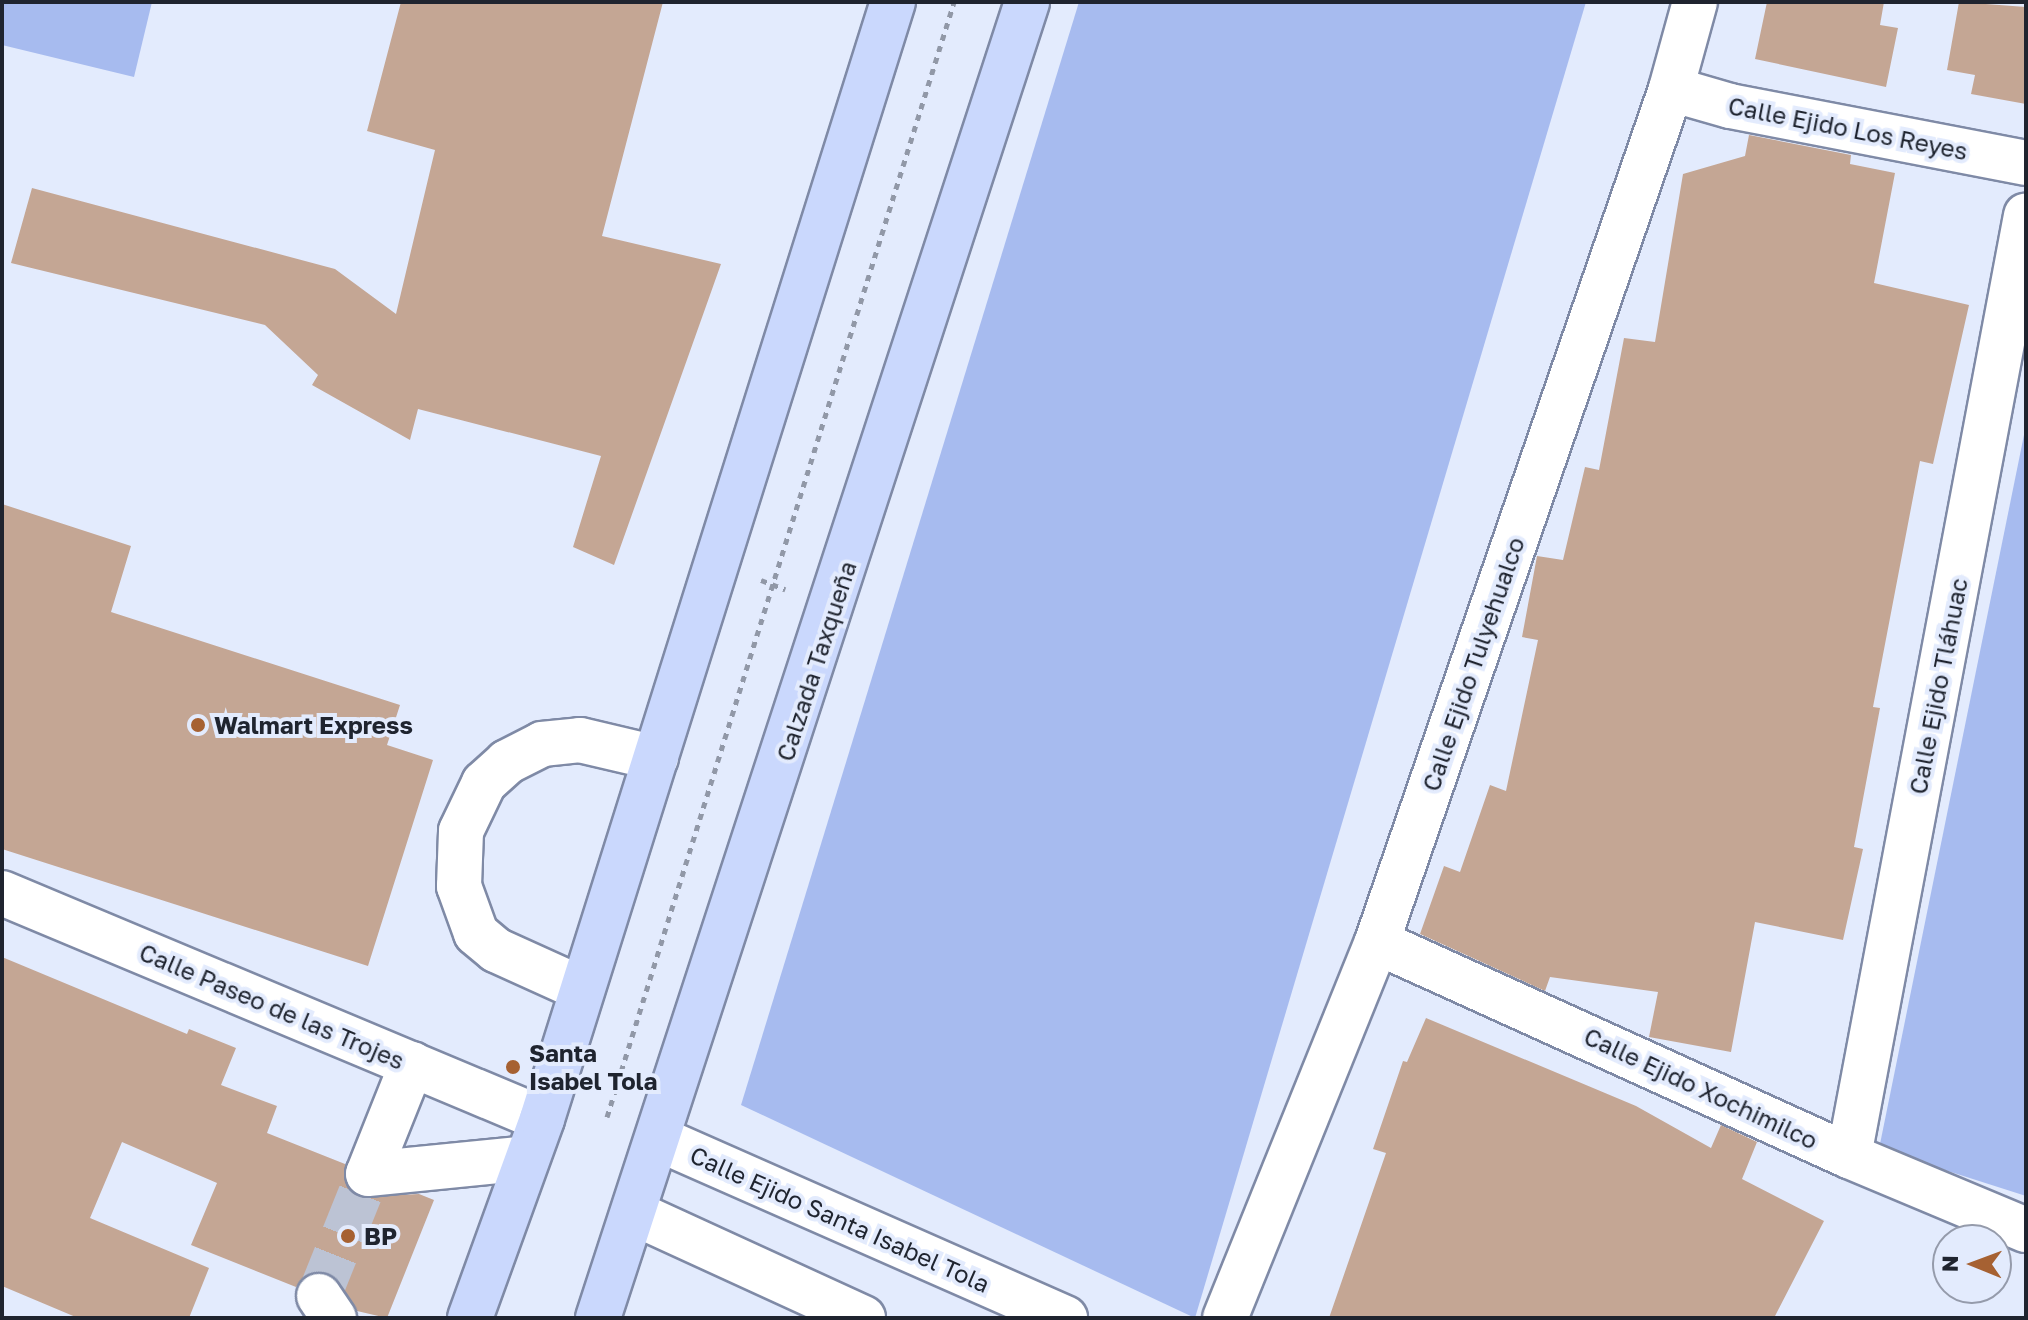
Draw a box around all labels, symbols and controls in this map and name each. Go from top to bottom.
street label: Calle Ejido Los Reyes [1726,91,1970,165]
street label: Calle Ejido Tulyehualco [1416,533,1530,795]
street label: Calzada Taxqueña [770,557,862,765]
street label: Calle Ejido Tláhuac [1903,575,1973,797]
place label: Walmart Express [214,711,413,739]
marker: Walmart Express [189,716,207,734]
street label: Calle Paseo de las Trojes [135,937,409,1075]
street label: Calle Ejido Xochimilco [1580,1021,1822,1155]
place label: Santa Isabel Tola [529,1039,658,1095]
marker: Santa Isabel Tola [504,1058,522,1076]
street label: Calle Ejido Santa Isabel Tola [686,1140,994,1298]
place label: BP [364,1222,397,1250]
north arrow [1932,1224,2012,1304]
marker: BP [339,1227,357,1245]
text: N [1936,1255,1963,1272]

